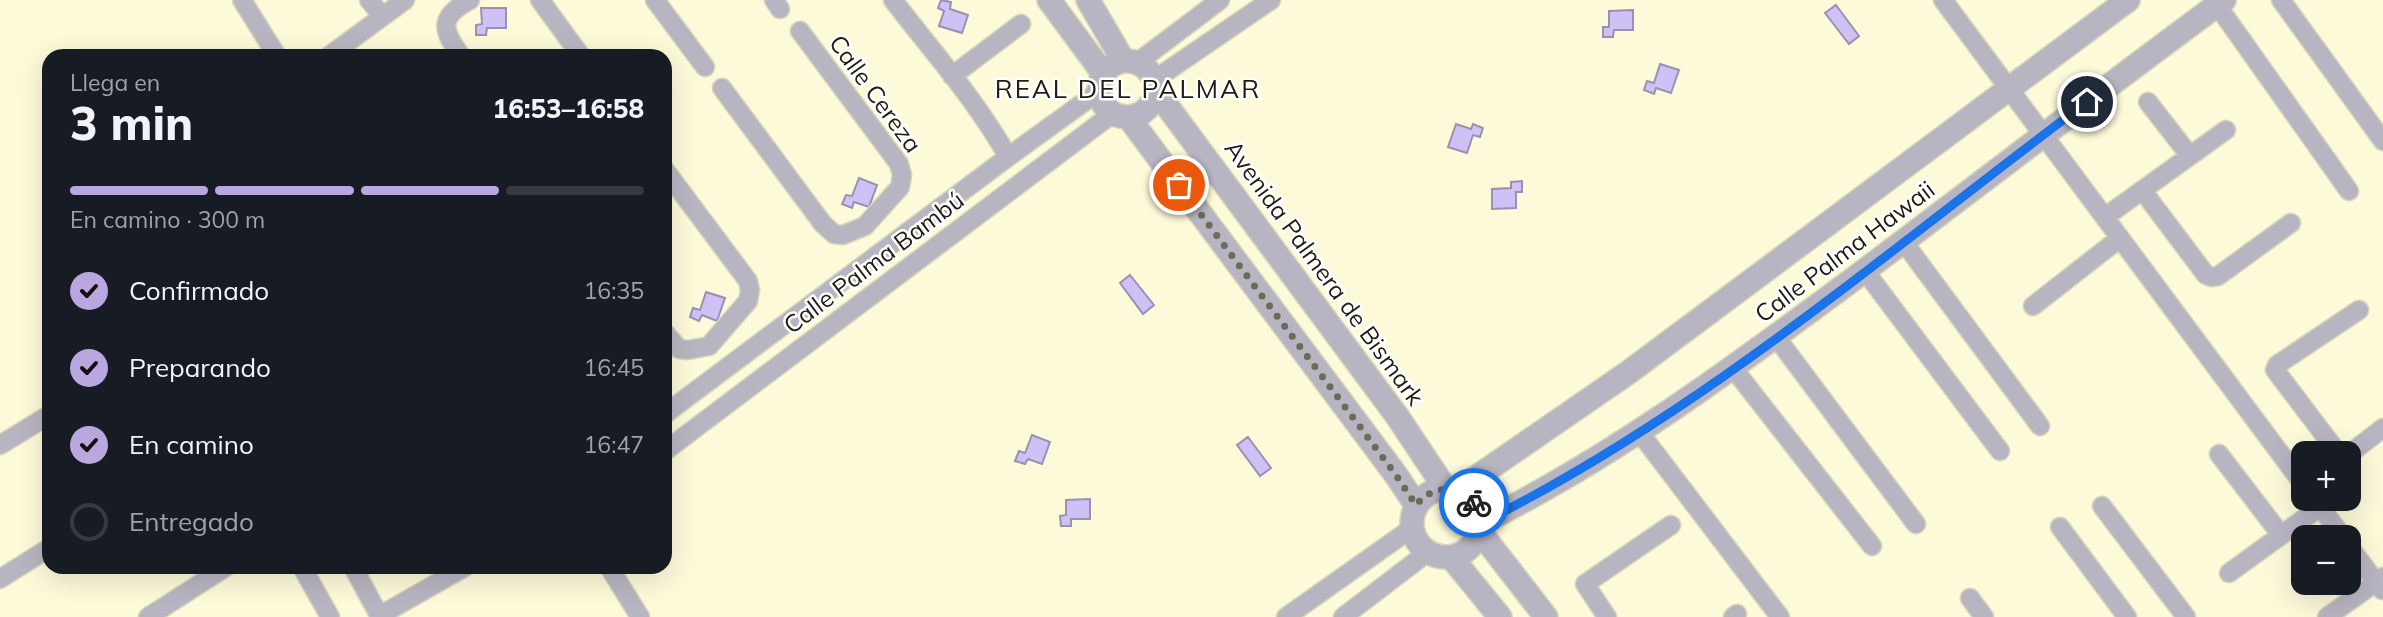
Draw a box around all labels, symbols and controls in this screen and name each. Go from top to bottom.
street label: Calle Cereza [823,29,929,158]
text: Llega en [70,68,160,97]
district label: REAL DEL PALMAR [995,72,1261,105]
pin [2057,72,2117,132]
icon: home [2068,83,2106,121]
text: 16:53–16:58 [493,92,644,125]
text: 3 min [70,94,193,152]
street label: Avenida Palmera de Bismark [1219,134,1431,411]
pin [1149,155,1209,215]
icon: bag [1160,166,1198,204]
street label: Calle Palma Hawaii [1749,174,1940,329]
street label: Calle Palma Bambú [777,185,970,340]
text: En camino · 300 m [70,205,265,234]
icon: check [70,272,108,310]
text: Confirmado [129,274,269,307]
text: 16:35 [584,276,644,305]
icon: check [70,349,108,387]
text: Preparando [129,351,271,384]
text: 16:45 [584,353,644,382]
icon: check [70,426,108,464]
text: En camino [129,428,254,461]
text: 16:47 [584,430,644,459]
map controls [2291,441,2361,595]
button: + [2291,441,2361,511]
courier [1439,468,1509,538]
icon: bike [1455,484,1493,522]
text: Entregado [129,505,254,538]
button: − [2291,525,2361,595]

